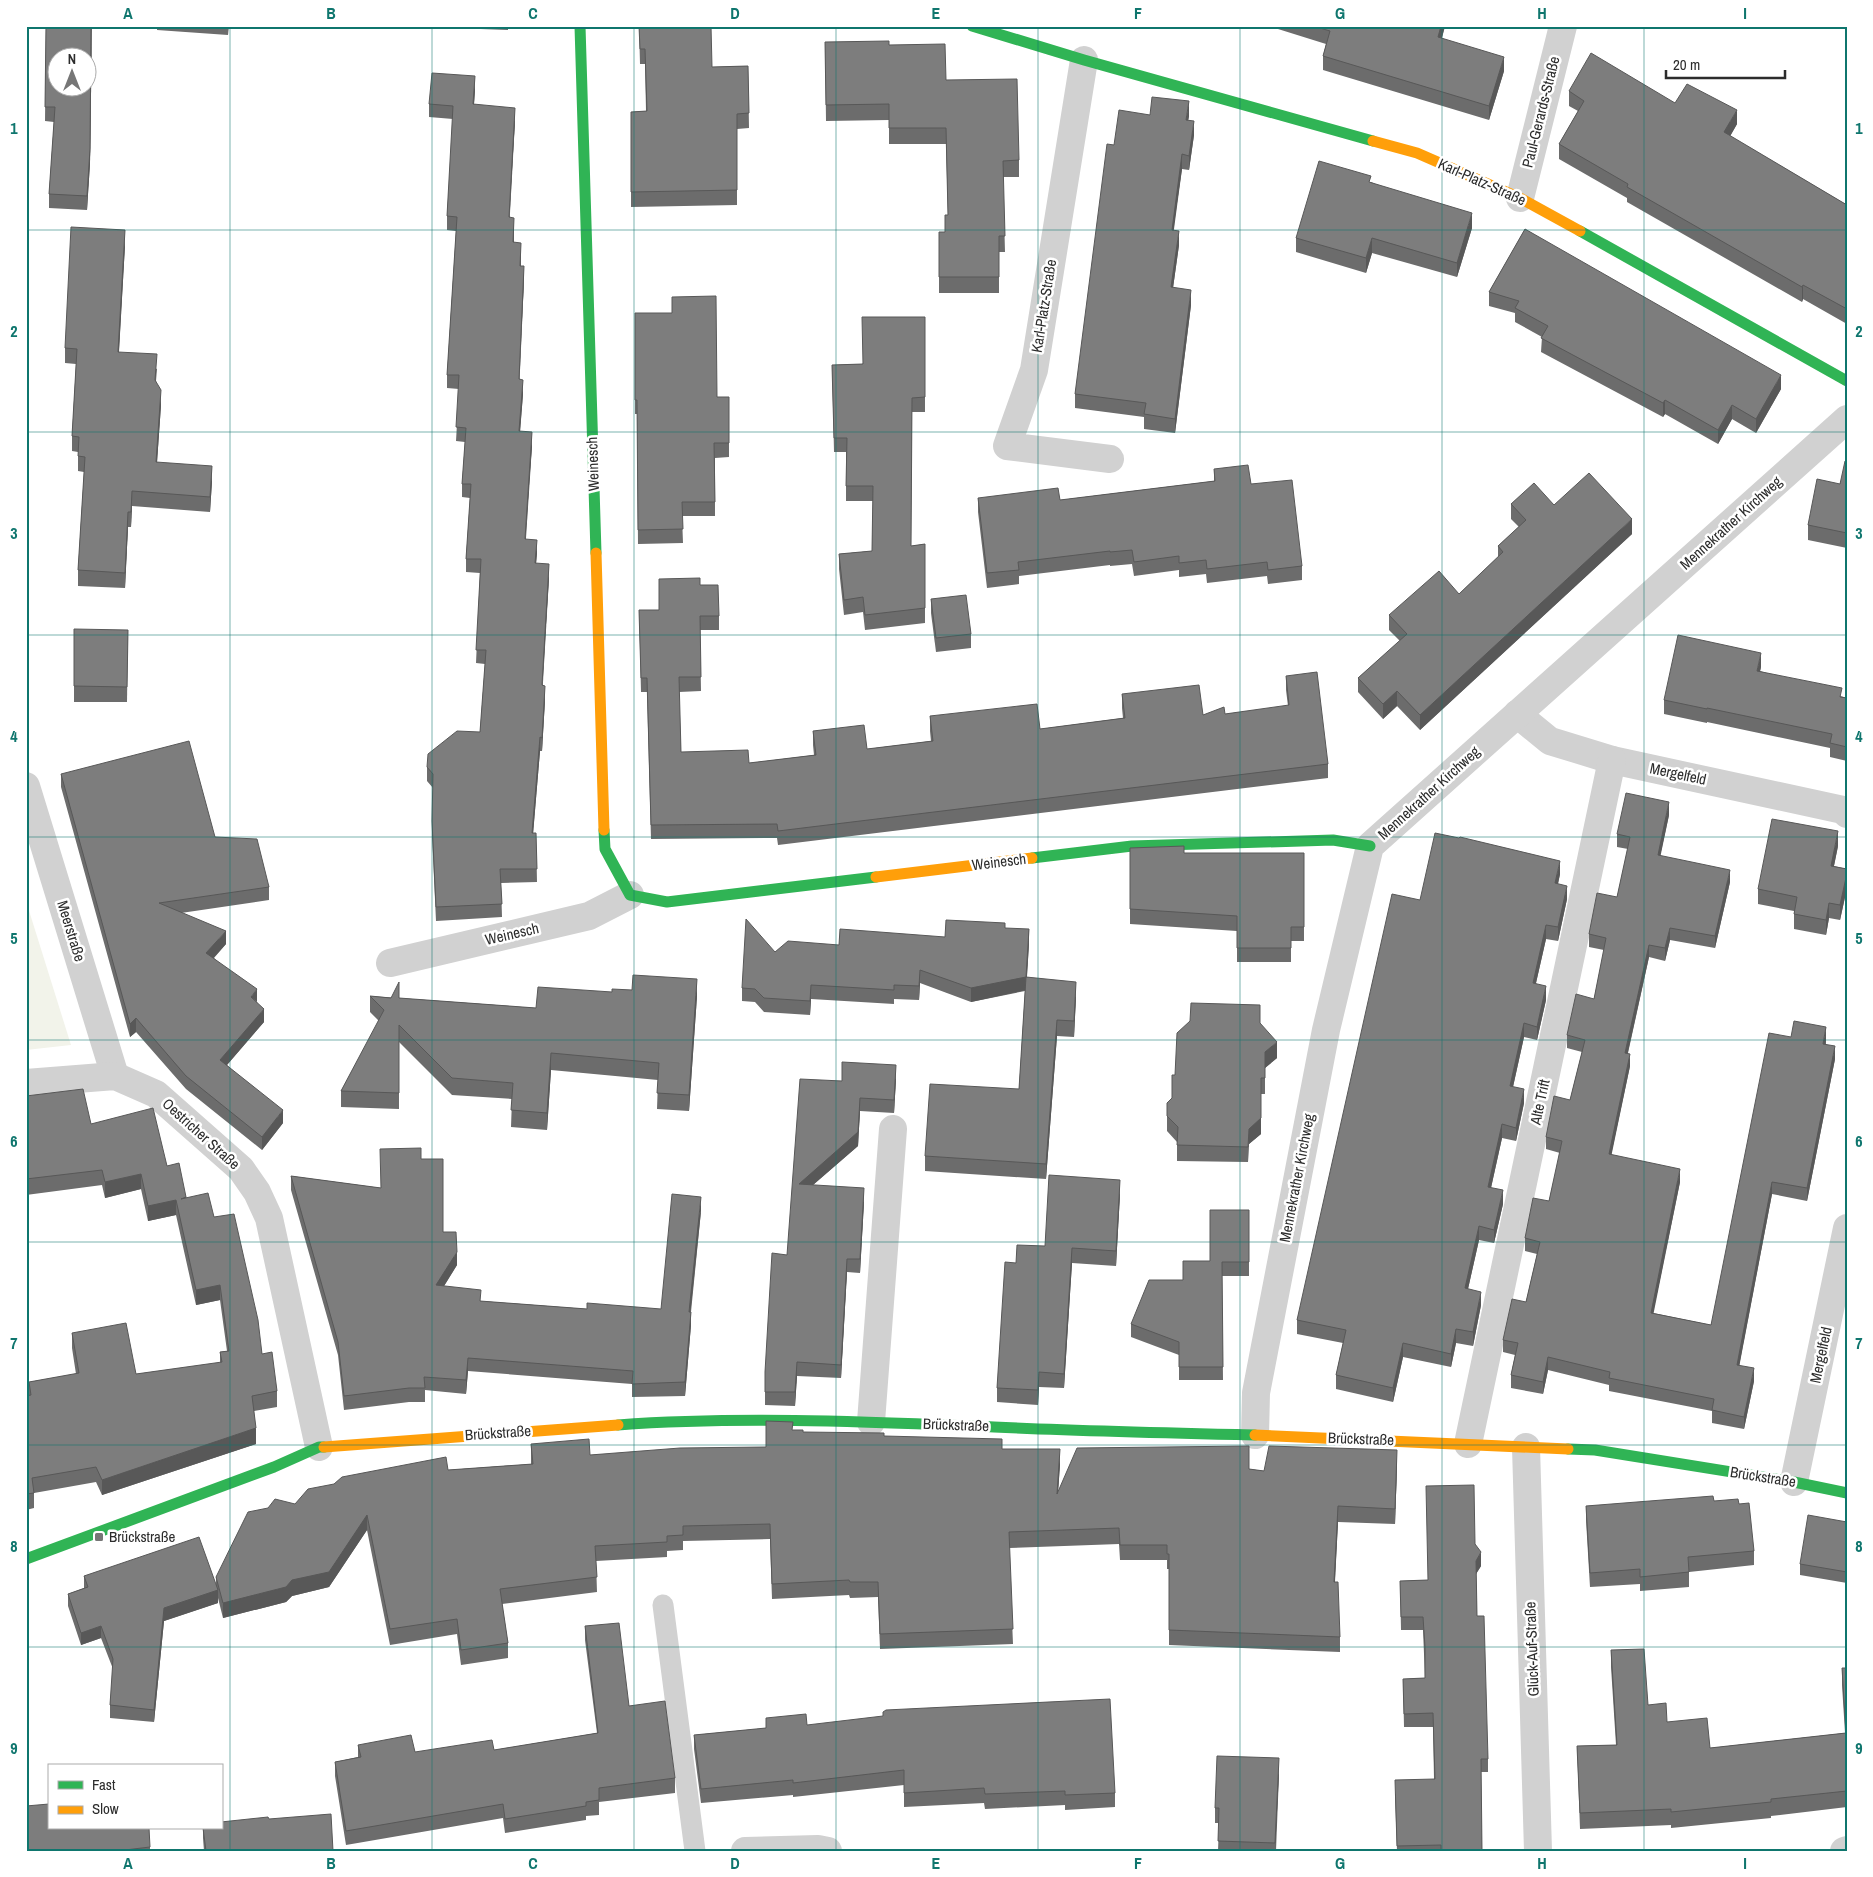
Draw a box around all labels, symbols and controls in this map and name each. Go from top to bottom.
text: A [123,2,133,24]
text: B [326,2,336,24]
text: C [528,2,538,24]
text: D [730,2,740,24]
text: E [932,2,941,24]
text: F [1134,2,1142,24]
text: G [1335,2,1345,24]
text: H [1537,2,1547,24]
text: I [1743,2,1747,24]
north arrow [48,48,98,98]
scale bar [1666,48,1784,80]
text: N [68,50,76,68]
street label: Paul-Gerards-Straße [1517,54,1565,170]
text: 20 m [1673,54,1700,75]
text: 1 [10,117,18,139]
text: 1 [1855,117,1863,139]
street label: Karl-Platz-Straße [1435,153,1530,210]
street label: Karl-Platz-Straße [1026,258,1061,354]
text: 2 [10,320,18,342]
text: 2 [1855,320,1863,342]
street label: Weinesch [581,436,604,492]
street label: Mennekrather Kirchweg [1675,471,1786,574]
text: 3 [10,522,18,544]
text: 3 [1855,522,1863,544]
text: 4 [10,725,18,747]
text: 4 [1855,725,1863,747]
street label: Mennekrather Kirchweg [1373,741,1484,844]
street label: Mergelfeld [1648,757,1708,790]
street label: Weinesch [971,848,1027,875]
street label: Meerstraße [52,898,91,964]
street label: Weinesch [483,917,541,950]
text: 5 [10,927,18,949]
text: 5 [1855,927,1863,949]
street label: Alte Trift [1524,1077,1555,1127]
street label: Oestricher Straße [158,1093,245,1174]
street label: Mennekrather Kirchweg [1274,1112,1319,1244]
text: 6 [10,1130,18,1152]
text: 6 [1855,1130,1863,1152]
street label: Mergelfeld [1804,1325,1837,1385]
text: 7 [10,1332,18,1354]
text: 7 [1855,1332,1863,1354]
street label: Brückstraße [923,1413,990,1436]
street label: Brückstraße [464,1420,532,1445]
street label: Brückstraße [1328,1427,1395,1450]
street label: Brückstraße [1729,1461,1798,1492]
place label: Brückstraße [109,1526,175,1547]
marker: Brückstraße [93,1531,105,1543]
text: 8 [10,1535,18,1557]
text: 8 [1855,1535,1863,1557]
street label: Glück-Auf-Straße [1519,1601,1544,1697]
text: 9 [10,1737,18,1759]
text: 9 [1855,1737,1863,1759]
legend [48,1764,222,1830]
text: Fast [92,1774,116,1795]
text: Slow [92,1798,119,1819]
text: A [123,1852,133,1874]
text: B [326,1852,336,1874]
text: C [528,1852,538,1874]
text: D [730,1852,740,1874]
text: E [932,1852,941,1874]
text: F [1134,1852,1142,1874]
text: G [1335,1852,1345,1874]
text: H [1537,1852,1547,1874]
text: I [1743,1852,1747,1874]

